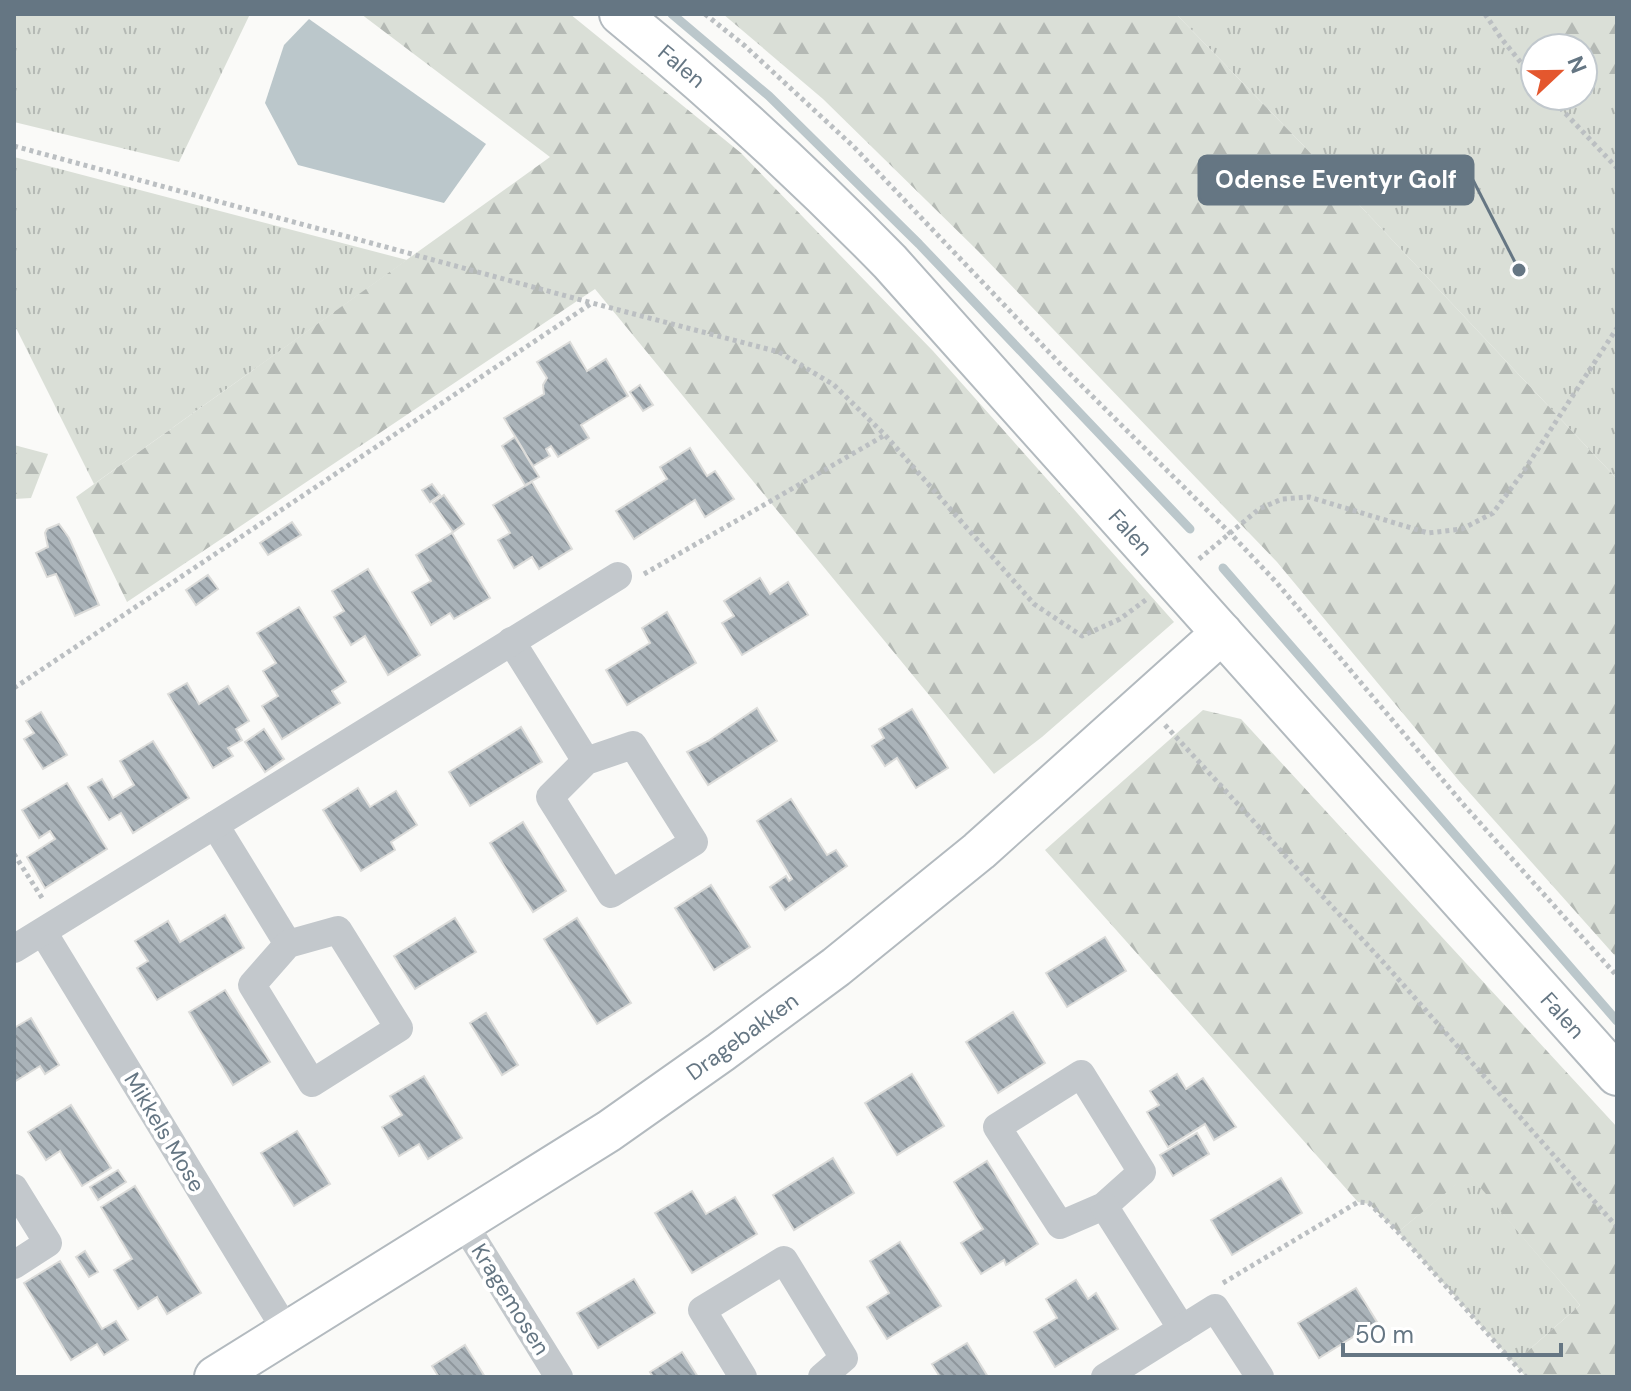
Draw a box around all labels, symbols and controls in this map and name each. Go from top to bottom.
north arrow [1519,32,1599,112]
street label: Falen [652,38,711,95]
text: N [1561,52,1594,78]
callout: Odense Eventyr Golf [1199,156,1473,204]
text: Odense Eventyr Golf [1215,164,1457,195]
street label: Falen [1102,503,1159,562]
street label: Dragebakken [680,986,804,1087]
street label: Falen [1534,986,1591,1045]
street label: Mikkels Mose [117,1067,212,1197]
street label: Kragemosen [465,1238,556,1360]
scale bar [1343,1307,1561,1357]
text: 50 m [1355,1319,1414,1350]

